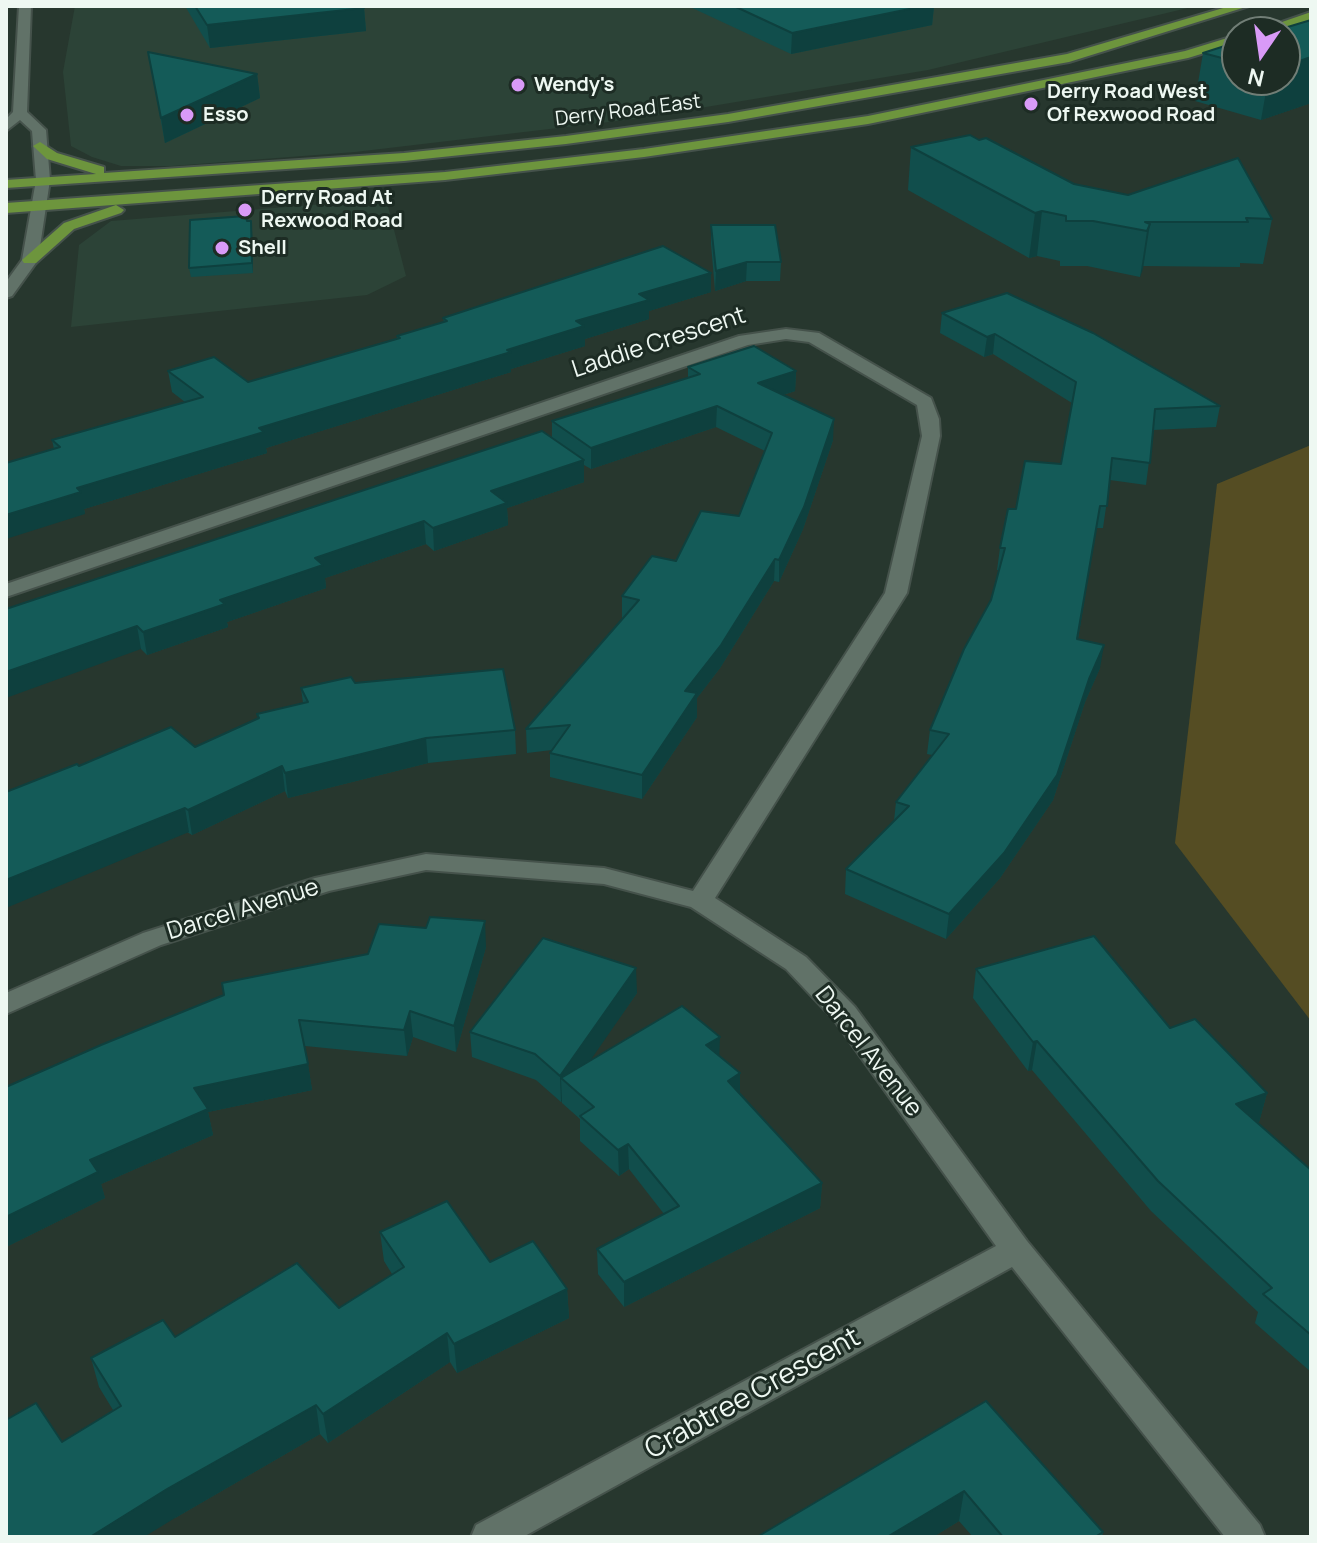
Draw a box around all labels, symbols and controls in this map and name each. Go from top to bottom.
north arrow [1221,16,1301,96]
text: N [1245,61,1267,94]
place label: Wendy's [534,73,614,97]
marker: Wendy's [509,76,527,94]
place label: Derry Road West Of Rexwood Road [1047,80,1215,127]
street label: Derry Road East [554,90,702,132]
marker: Derry Road West Of Rexwood Road [1022,95,1040,113]
place label: Esso [203,103,249,127]
marker: Esso [178,106,196,124]
place label: Derry Road At Rexwood Road [261,186,403,233]
marker: Derry Road At Rexwood Road [236,201,254,219]
place label: Shell [238,236,287,260]
marker: Shell [213,239,231,257]
street label: Laddie Crescent [568,301,750,385]
street label: Darcel Avenue [164,873,322,947]
street label: Darcel Avenue [808,981,928,1123]
street label: Crabtree Crescent [640,1321,866,1467]

